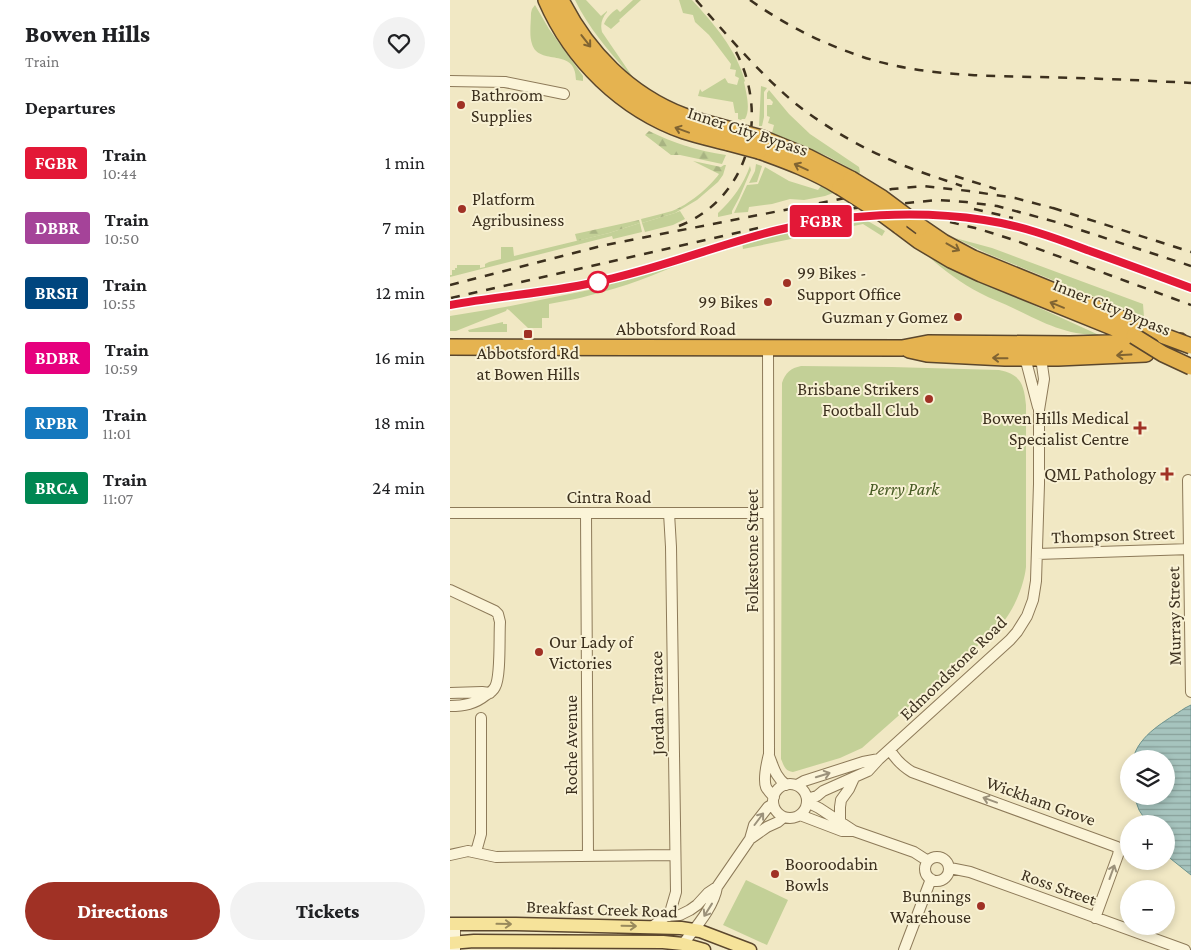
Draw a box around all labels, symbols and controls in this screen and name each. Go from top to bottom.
button: heart [373,17,425,69]
text: Bowen Hills [25,20,150,47]
one-way arrow [581,34,591,48]
text: Train [25,53,59,70]
place label: Bathroom Supplies [471,85,544,126]
text: Departures [25,97,116,118]
marker: Bathroom Supplies [455,99,467,111]
street label: Inner City Bypass [685,102,811,160]
one-way arrow [675,125,690,134]
text: Train [102,144,147,165]
text: 1 min [385,152,425,173]
text: FGBR [35,153,77,173]
one-way arrow [794,161,809,171]
text: 10:44 [102,165,137,182]
place label: Platform Agribusiness [472,189,564,230]
marker: Platform Agribusiness [456,203,468,215]
line badge: FGBR [786,205,856,237]
text: Train [105,209,149,230]
text: FGBR [800,211,842,231]
text: 7 min [382,217,425,238]
text: DBBR [35,218,80,238]
text: 10:50 [105,230,139,247]
one-way arrow [945,242,959,252]
place label: 99 Bikes - Support Office [797,263,901,304]
unlabelled marker [587,271,609,293]
text: Train [103,274,147,295]
street label: Inner City Bypass [1050,274,1174,340]
marker: 99 Bikes - Support Office [781,277,793,289]
text: 12 min [376,282,425,303]
text: BRSH [35,283,78,303]
place label: 99 Bikes [698,292,758,312]
text: 10:55 [103,295,136,312]
marker: 99 Bikes [762,296,774,308]
one-way arrow [1050,300,1065,309]
place label: Guzman y Gomez [822,307,948,327]
marker: Guzman y Gomez [952,311,964,323]
street label: Abbotsford Road [616,319,736,339]
marker: Abbotsford Rd at Bowen Hills [522,328,534,340]
text: Train [105,339,149,360]
place label: Abbotsford Rd at Bowen Hills [476,343,580,384]
text: 16 min [375,347,425,368]
text: BDBR [35,348,80,368]
one-way arrow [1116,350,1132,360]
one-way arrow [993,353,1009,363]
text: 10:59 [105,360,138,377]
place label: Brisbane Strikers Football Club [797,379,919,420]
marker: Brisbane Strikers Football Club [923,393,935,405]
text: Train [103,404,147,425]
place label: Bowen Hills Medical Specialist Centre [982,408,1129,449]
text: 18 min [374,412,425,433]
text: RPBR [35,413,78,433]
marker: Bowen Hills Medical Specialist Centre [1133,421,1147,435]
text: 11:01 [103,425,131,442]
place label: QML Pathology [1044,464,1157,484]
marker: QML Pathology [1160,467,1174,481]
text: Train [103,469,147,490]
text: 24 min [372,477,425,498]
text: BRCA [35,478,78,498]
park label: Perry Park [869,479,940,499]
street label: Cintra Road [566,487,652,507]
street label: Folkestone Street [742,488,762,613]
text: 11:07 [103,490,133,507]
street label: Thompson Street [1051,523,1176,547]
street label: Murray Street [1163,565,1185,666]
street label: Edmondstone Road [895,611,1011,724]
place label: Our Lady of Victories [549,632,635,673]
marker: Our Lady of Victories [533,646,545,658]
street label: Jordan Terrace [646,651,668,757]
street label: Roche Avenue [561,695,581,795]
map controls [1120,750,1175,935]
button: layers [1120,750,1175,805]
one-way arrow [814,770,830,780]
street label: Wickham Grove [983,772,1099,830]
one-way arrow [983,795,998,804]
one-way arrow [753,813,764,826]
button: + [1120,815,1175,870]
place label: Booroodabin Bowls [785,854,878,895]
street label: Ross Street [1019,864,1100,910]
one-way arrow [1108,865,1117,880]
marker: Booroodabin Bowls [769,868,781,880]
button: − [1120,880,1175,935]
button: Directions [25,882,220,940]
button: Tickets [230,882,425,940]
place label: Bunnings Warehouse [890,886,971,927]
street label: Breakfast Creek Road [526,896,679,922]
marker: Bunnings Warehouse [975,900,987,912]
one-way arrow [702,902,712,916]
one-way arrow [496,919,512,929]
one-way arrow [620,921,636,931]

